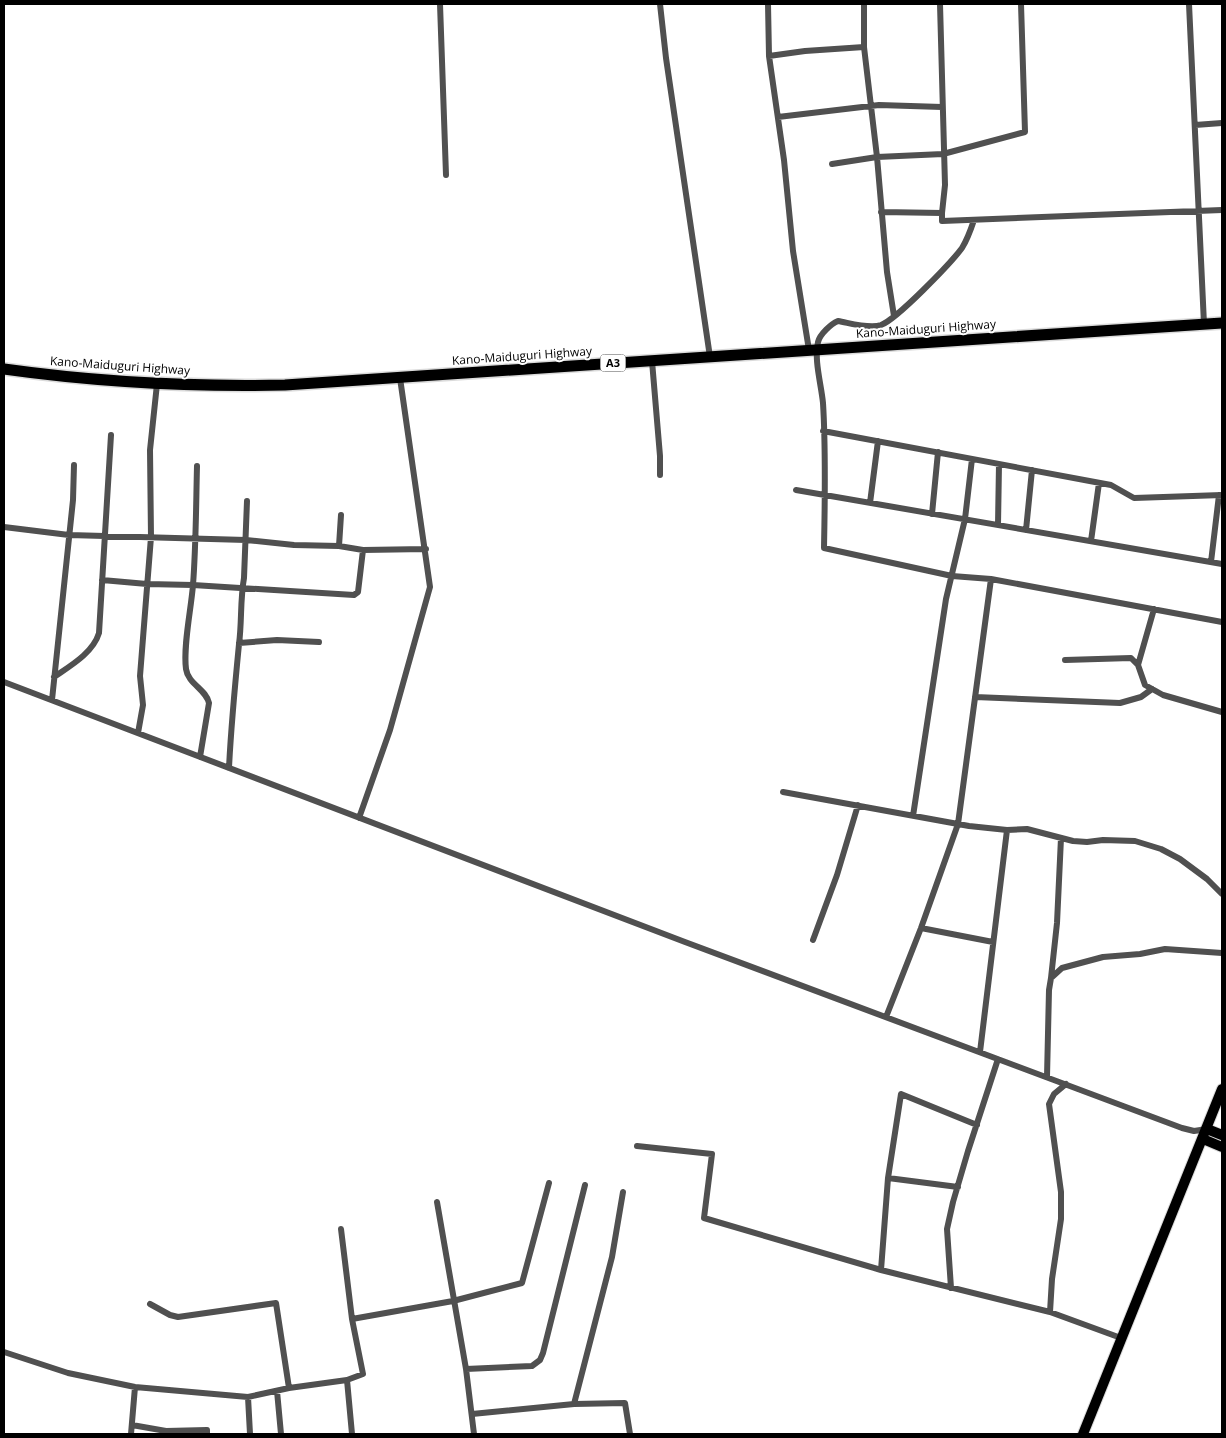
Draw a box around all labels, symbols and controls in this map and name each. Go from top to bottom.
street label: Kano-Maiduguri Highway [855,315,998,342]
street label: Kano-Maiduguri Highway [451,342,594,369]
street label: Kano-Maiduguri Highway [49,352,192,379]
road number: A3 [600,354,626,372]

